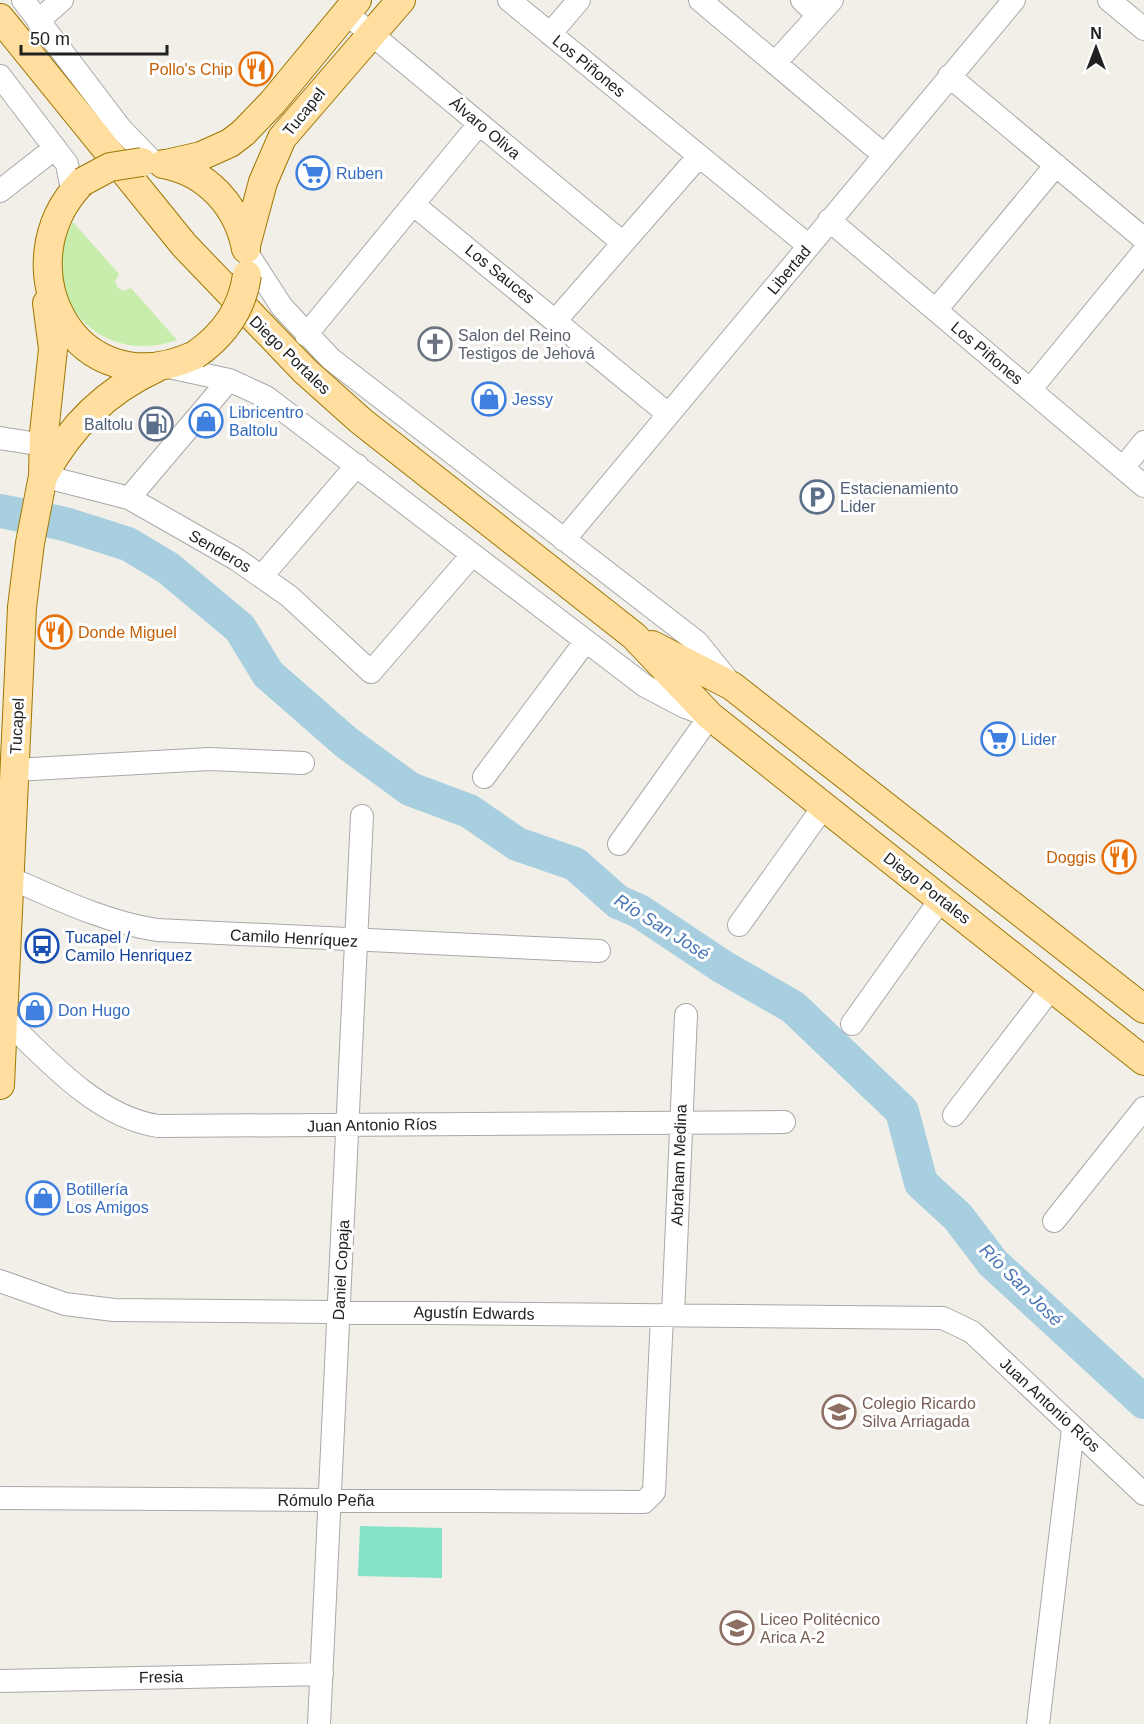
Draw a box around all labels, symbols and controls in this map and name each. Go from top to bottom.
scale bar [21,18,166,56]
north arrow [1066,18,1126,78]
text: N [1090,25,1102,42]
text: 50 m [30,29,70,49]
street label: Los Piñones [549,32,629,100]
restaurant icon: Pollo's Chip [238,51,274,87]
place label: Pollo's Chip [149,61,233,78]
street label: Tucapel [280,85,328,139]
street label: Álvaro Oliva [447,93,524,162]
supermarket icon: Ruben [295,155,331,191]
place label: Ruben [336,165,383,182]
street label: Los Sauces [462,241,538,307]
street label: Libertad [764,242,814,298]
street label: Diego Portales [246,312,334,398]
street label: Los Piñones [948,318,1026,388]
church icon: Salon del Reino Testigos de Jehová [417,326,453,362]
place label: Salon del Reino Testigos de Jehová [458,327,595,362]
shop icon: Jessy [471,381,507,417]
place label: Jessy [512,391,553,408]
shop icon: Libricentro Baltolu [188,403,224,439]
place label: Libricentro Baltolu [229,404,304,439]
fuel station icon: Baltolu [138,406,174,442]
place label: Baltolu [84,416,133,433]
parking icon: Estacienamiento Lider [799,479,835,515]
place label: Estacienamiento Lider [840,480,958,515]
street label: Senderos [186,527,254,575]
restaurant icon: Donde Miguel [37,614,73,650]
place label: Donde Miguel [78,624,177,641]
street label: Tucapel [7,697,27,755]
supermarket icon: Lider [980,721,1016,757]
place label: Lider [1021,731,1057,748]
restaurant icon: Doggis [1101,839,1137,875]
street label: Diego Portales [880,849,974,927]
place label: Doggis [1046,849,1096,866]
water label: Río San José [611,890,713,964]
street label: Camilo Henríquez [230,926,358,950]
bus stop icon: Tucapel / Camilo Henriquez [24,928,60,964]
place label: Tucapel / Camilo Henriquez [65,929,192,964]
shop icon: Don Hugo [17,992,53,1028]
place label: Don Hugo [58,1002,130,1019]
street label: Abraham Medina [668,1104,690,1226]
street label: Juan Antonio Ríos [307,1115,437,1135]
shop icon: Botillería Los Amigos [25,1180,61,1216]
place label: Botillería Los Amigos [66,1181,149,1216]
street label: Daniel Copaja [330,1219,352,1321]
water label: Río San José [976,1240,1066,1330]
street label: Agustín Edwards [413,1303,535,1323]
street label: Juan Antonio Ríos [997,1354,1103,1456]
school or university icon: Colegio Ricardo Silva Arriagada [821,1394,857,1430]
place label: Colegio Ricardo Silva Arriagada [862,1395,976,1430]
street label: Rómulo Peña [278,1492,375,1509]
school or university icon: Liceo Politécnico Arica A-2 [719,1610,755,1646]
place label: Liceo Politécnico Arica A-2 [760,1611,880,1646]
street label: Fresia [139,1668,183,1686]

